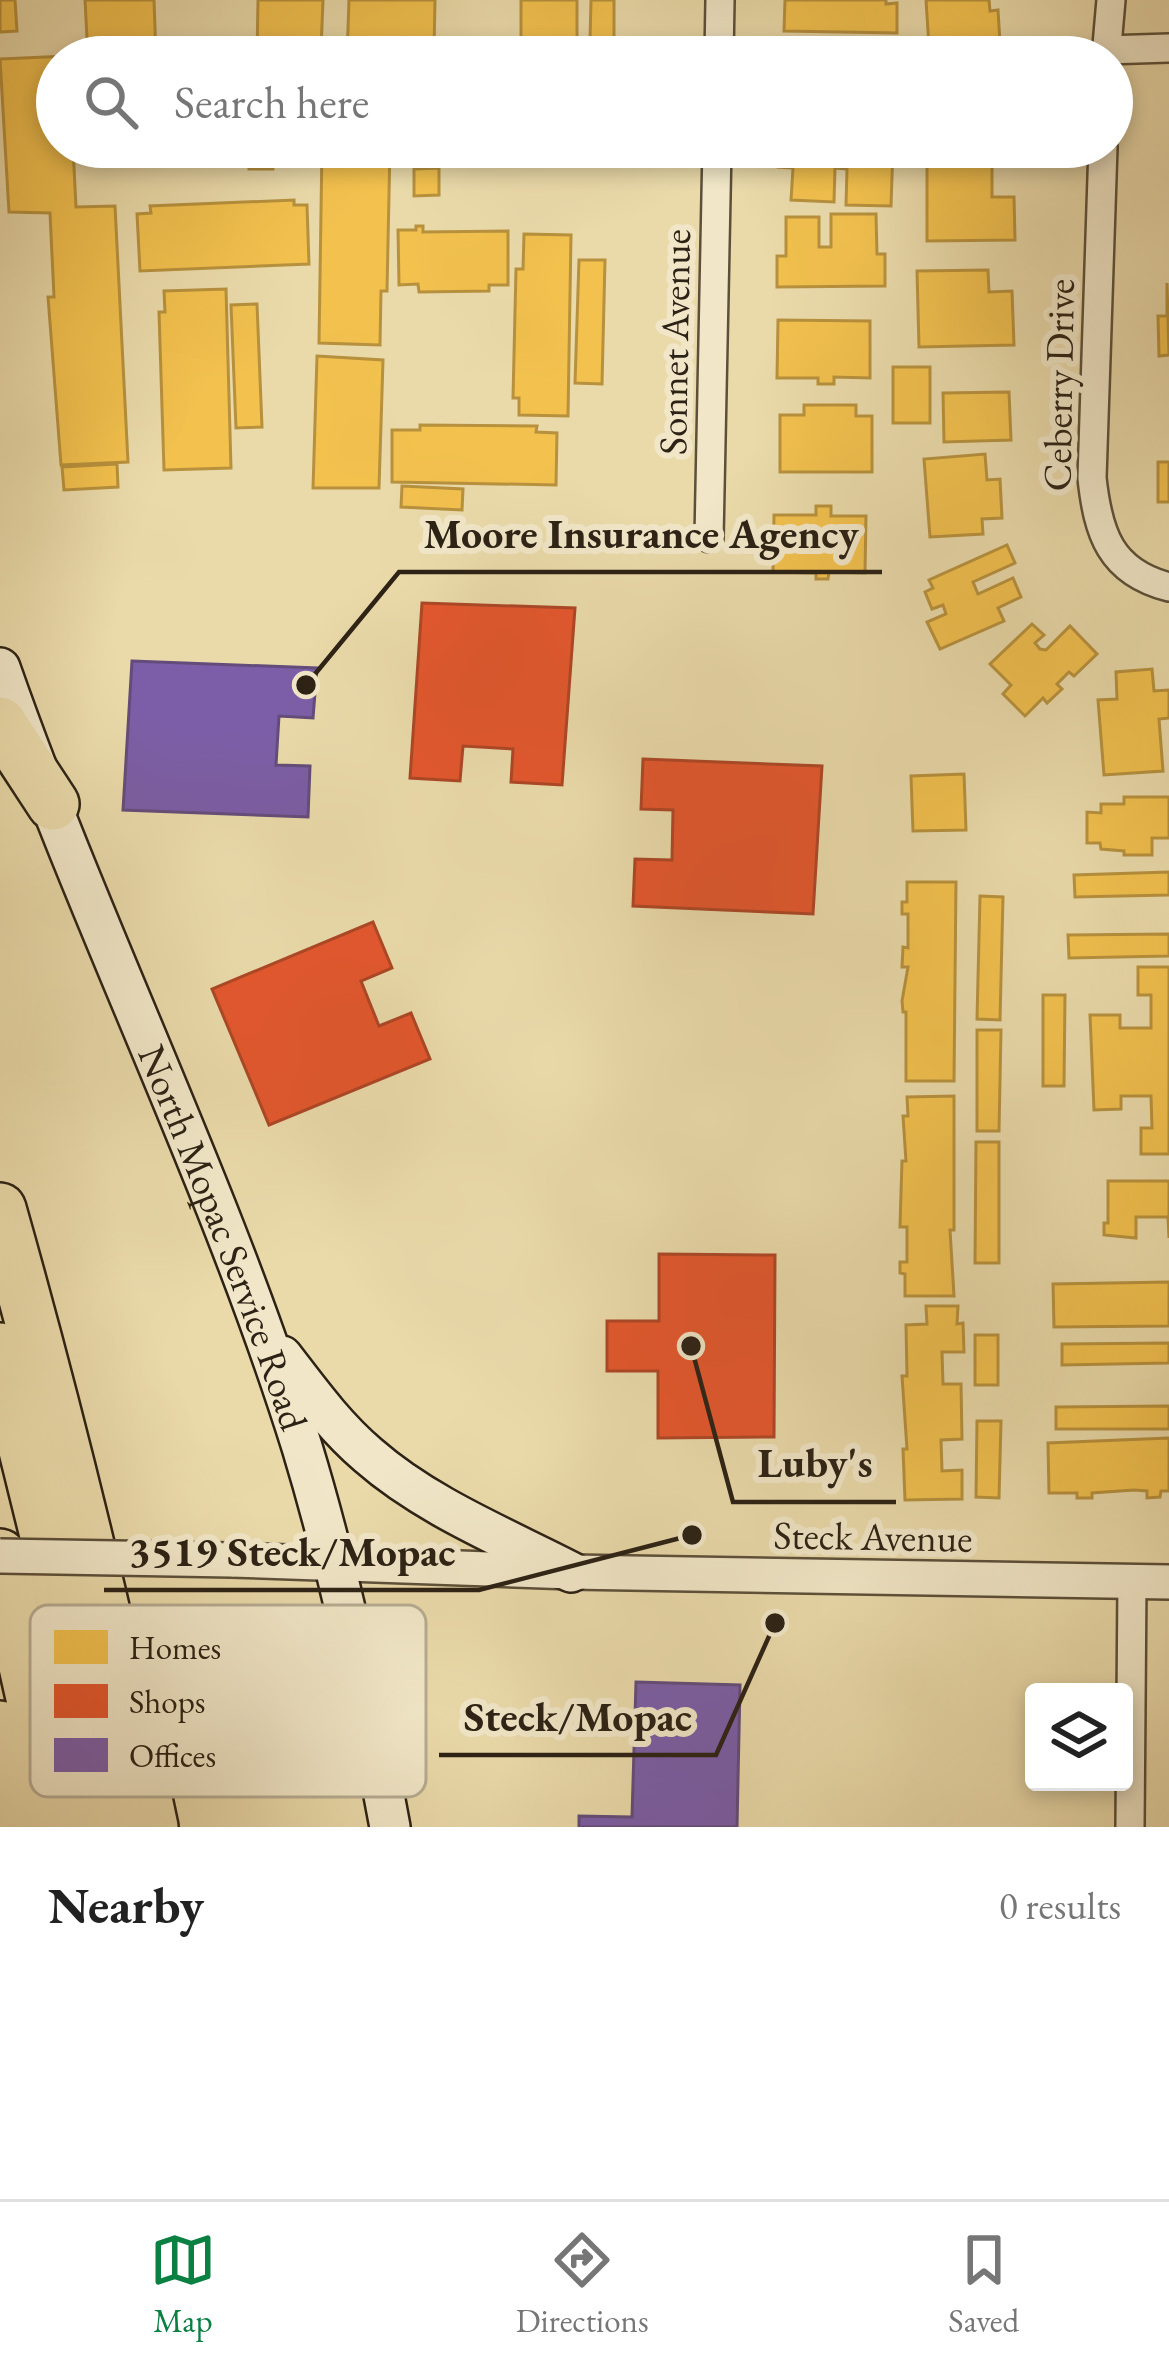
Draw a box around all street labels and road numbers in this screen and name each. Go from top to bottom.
street label: Sonnet Avenue [647,229,702,455]
street label: Ceberry Drive [1031,278,1086,492]
street label: North Mopac Service Road [126,1037,320,1437]
street label: Steck Avenue [773,1509,973,1564]

